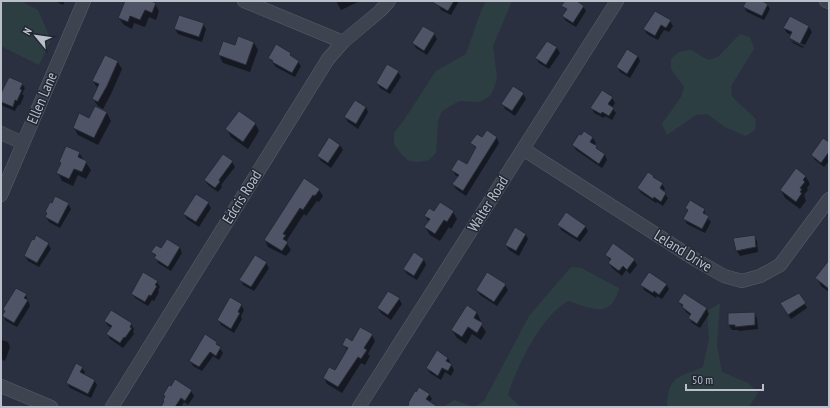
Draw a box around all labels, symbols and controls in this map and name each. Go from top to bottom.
north arrow [16,16,56,56]
text: N [20,25,35,37]
street label: Ellen Lane [22,69,61,126]
street label: Edcris Road [218,166,265,227]
street label: Walter Road [463,172,512,235]
street label: Leland Drive [651,225,716,276]
scale bar [686,366,763,392]
text: 50 m [692,372,713,387]

